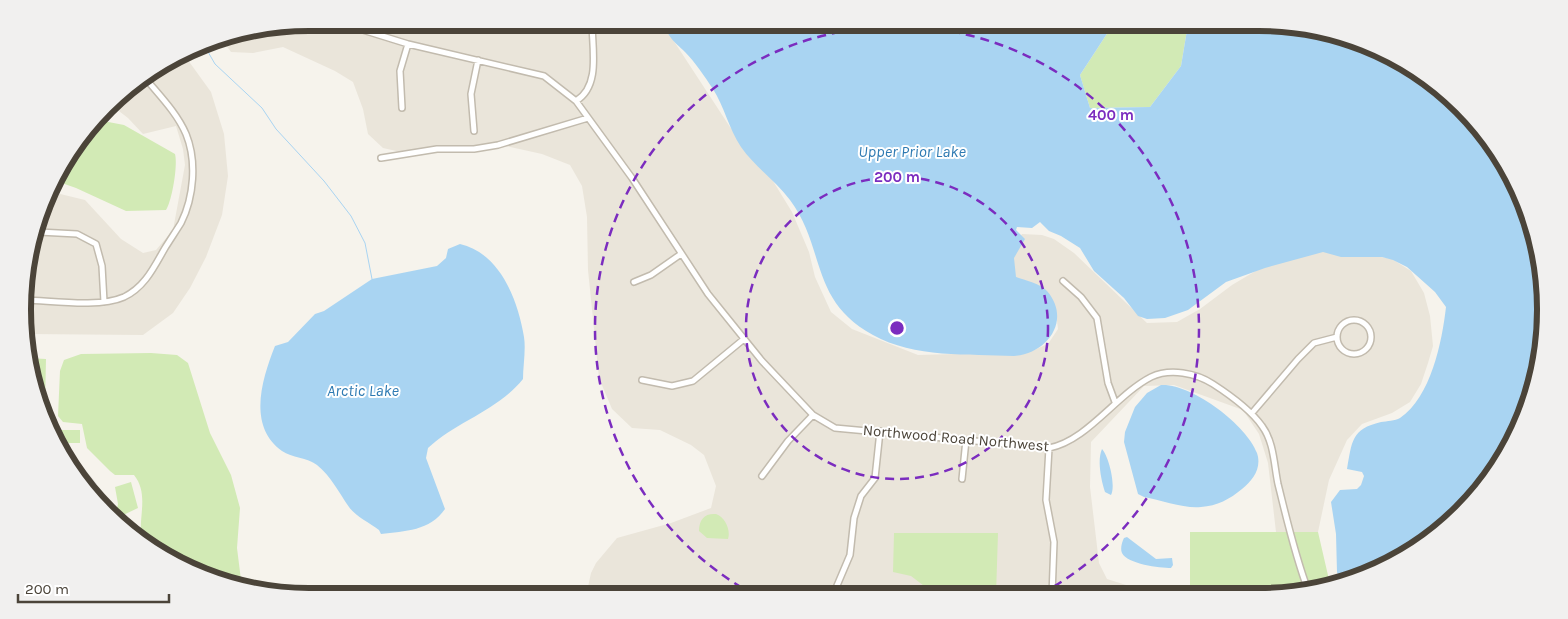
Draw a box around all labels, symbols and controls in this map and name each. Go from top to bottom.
text: 400 m [1088,106,1134,124]
water label: Upper Prior Lake [858,142,966,161]
text: 200 m [874,168,920,186]
centre of rings [888,319,906,337]
water label: Arctic Lake [327,381,400,400]
street label: Northwood Road Northwest [862,421,1050,455]
scale bar [18,572,169,604]
text: 200 m [25,580,69,598]

